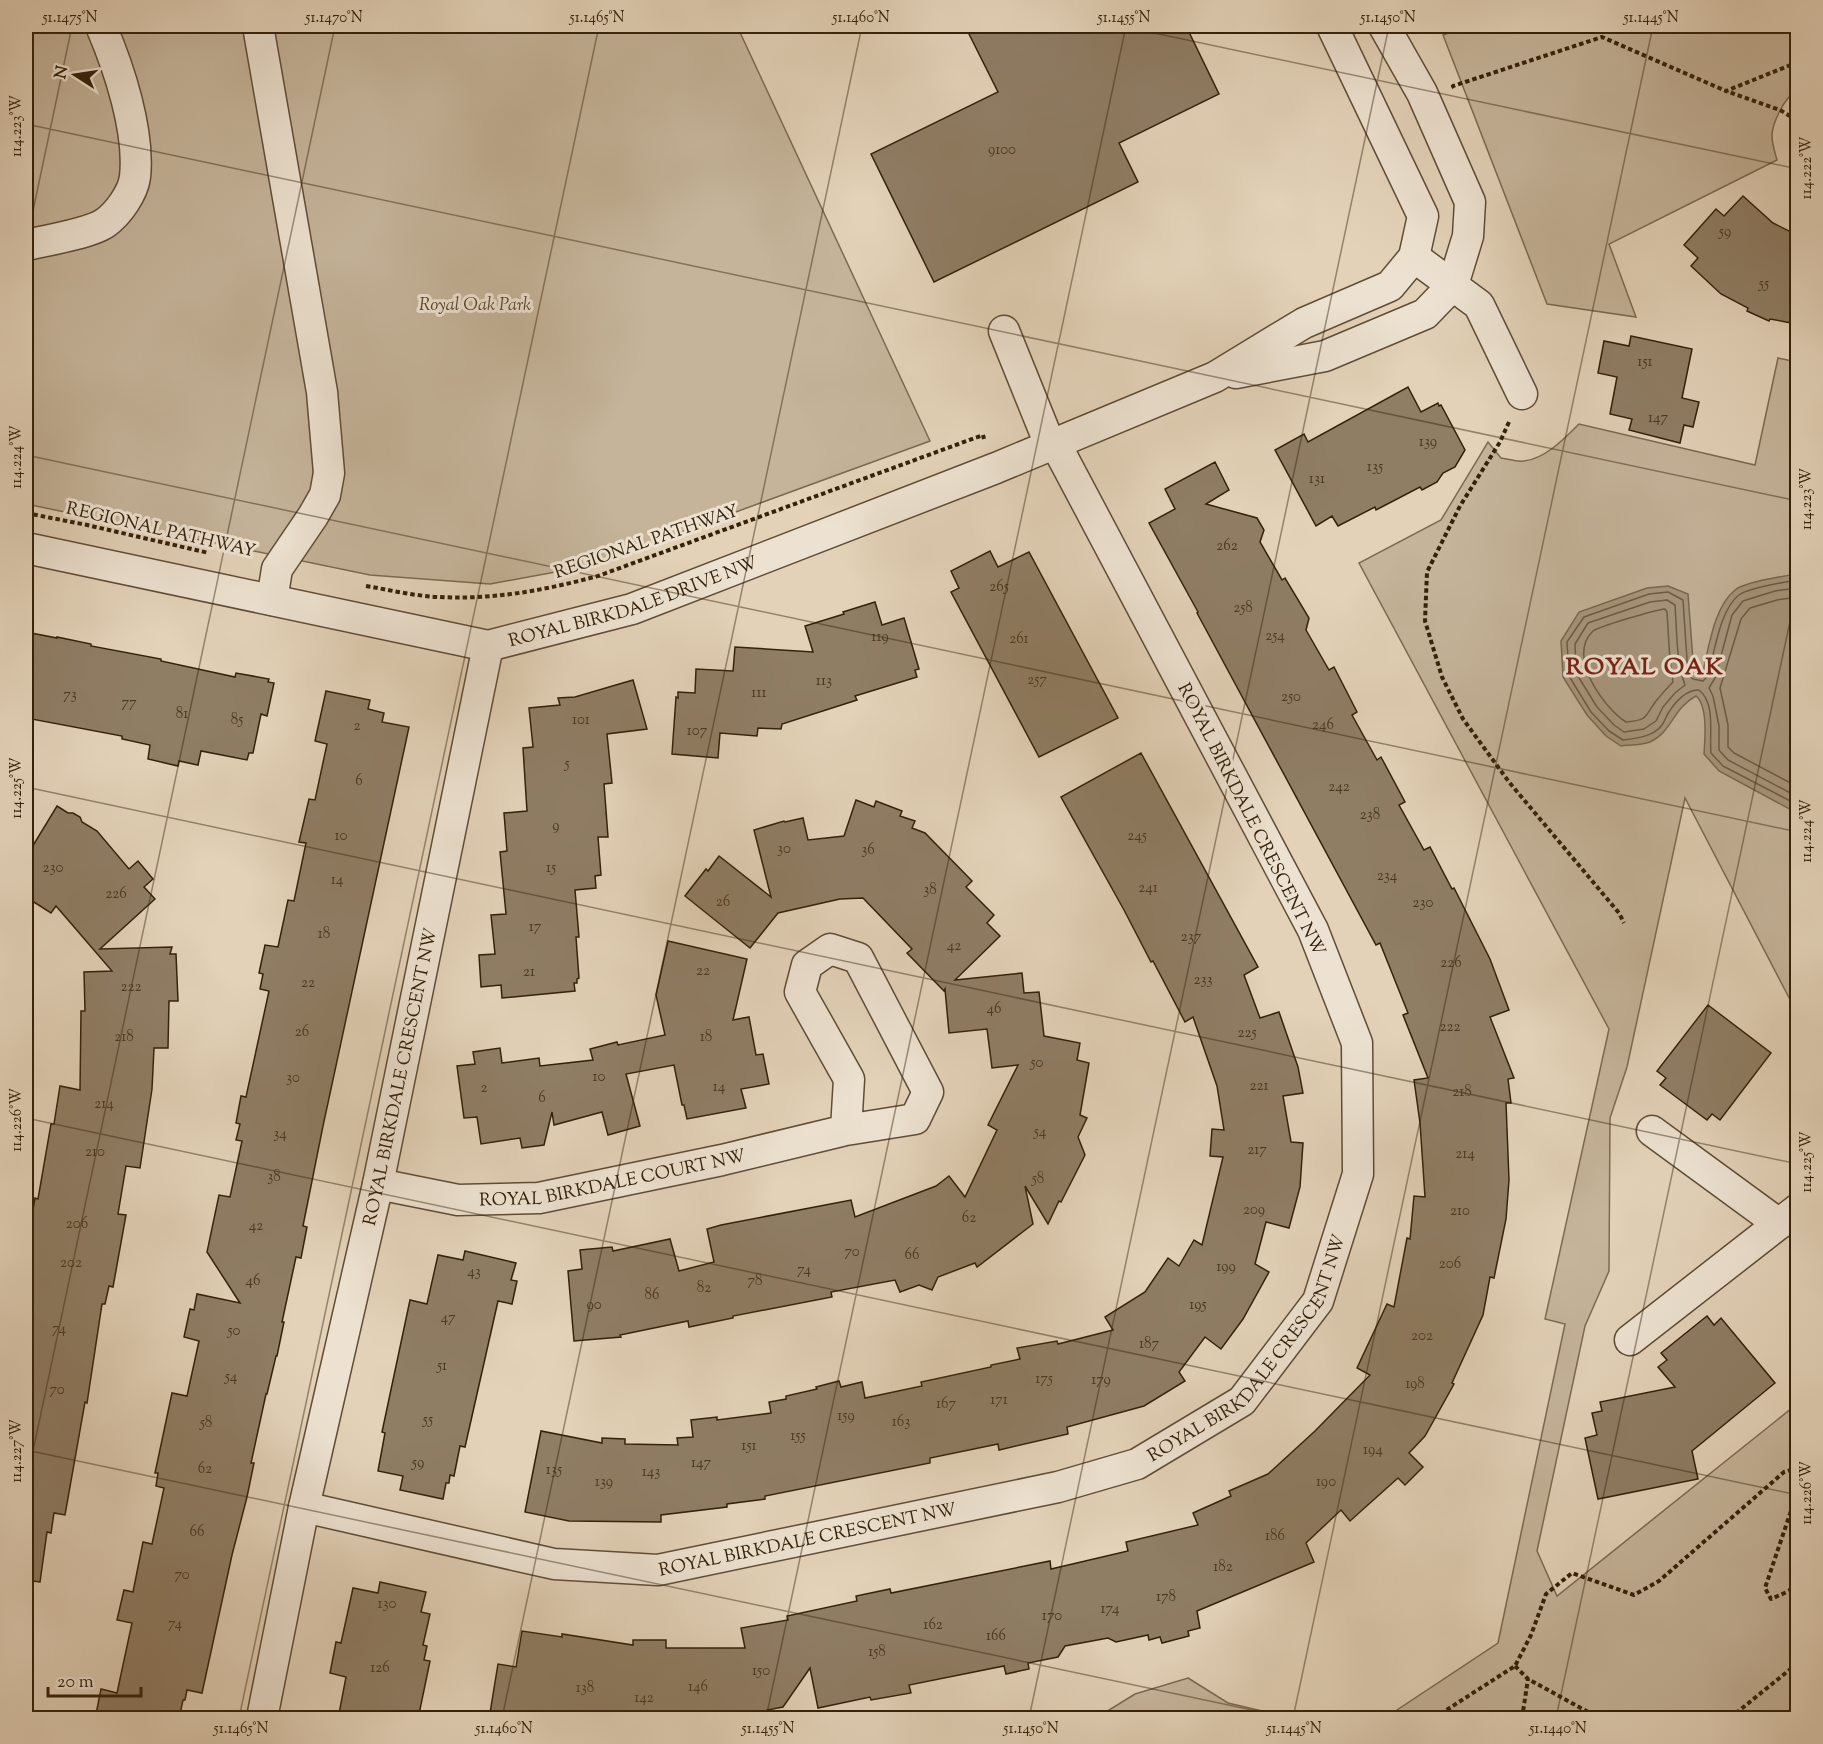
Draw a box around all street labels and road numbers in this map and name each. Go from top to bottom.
street label: REGIONAL PATHWAY [63,497,258,565]
street label: REGIONAL PATHWAY [551,499,743,587]
street label: ROYAL BIRKDALE DRIVE NW [506,551,762,655]
street label: ROYAL BIRKDALE CRESCENT NW [1170,679,1331,961]
street label: ROYAL BIRKDALE CRESCENT NW [358,926,445,1228]
street label: ROYAL BIRKDALE COURT NW [479,1144,749,1214]
street label: ROYAL BIRKDALE CRESCENT NW [1143,1232,1353,1470]
street label: ROYAL BIRKDALE CRESCENT NW [656,1497,959,1585]

